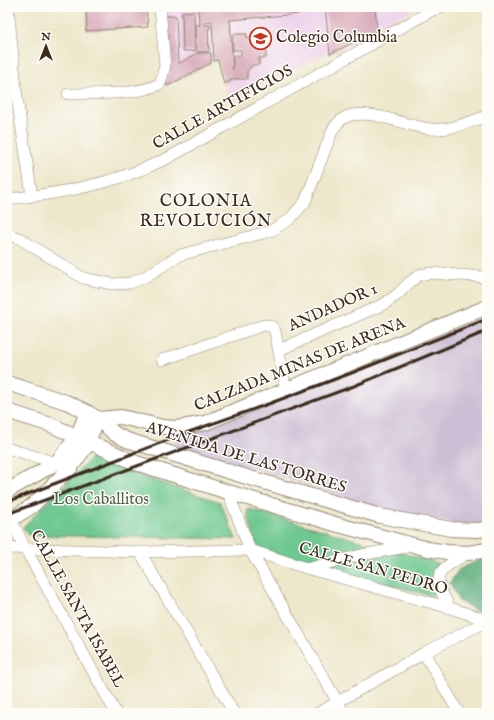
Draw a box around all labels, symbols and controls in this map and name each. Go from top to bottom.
school or university icon: Colegio Columbia [248,25,274,51]
north arrow [26,26,66,66]
place label: Colegio Columbia [276,28,397,48]
text: N [40,30,51,44]
street label: CALLE ARTIFICIOS [149,61,297,155]
district label: COLONIA REVOLUCIÓN [139,191,273,232]
street label: ANDADOR 1 [284,279,381,337]
street label: CALZADA MINAS DE ARENA [192,313,410,417]
street label: AVENIDA DE LAS TORRES [142,418,349,498]
park label: Los Caballitos [53,490,149,510]
street label: CALLE SANTA ISABEL [25,527,129,692]
street label: CALLE SAN PEDRO [296,538,450,600]

